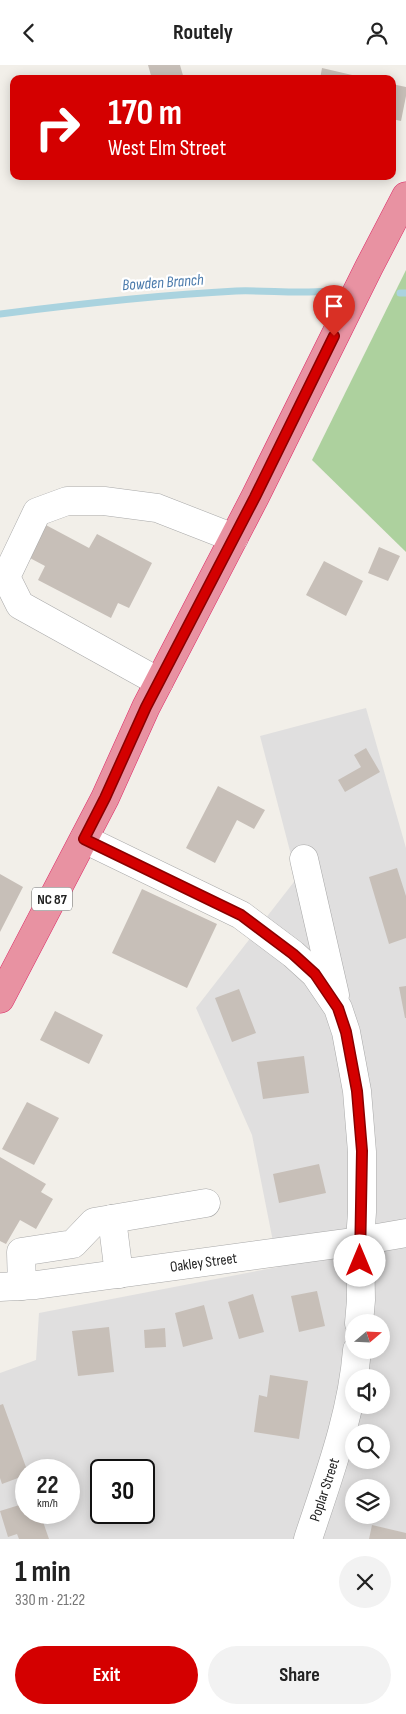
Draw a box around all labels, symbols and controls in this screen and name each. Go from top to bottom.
icon: back [15,19,43,47]
text: Routely [173,19,233,46]
icon: person [363,19,391,47]
text: 170 m [108,92,182,135]
icon: right [25,95,90,160]
text: West Elm Street [108,135,226,162]
water label: Bowden Branch [122,271,205,295]
pin [313,285,355,336]
icon: arrive [320,292,348,320]
road number: NC 87 [32,887,72,911]
position arrow [333,1234,385,1286]
street label: Oakley Street [169,1248,238,1276]
north arrow [345,1314,390,1359]
map controls [345,1314,390,1524]
button: sound [345,1369,390,1414]
button: search [345,1424,390,1469]
street label: Poplar Street [305,1455,344,1524]
speed limit sign: 30 [90,1459,155,1524]
text: 22 [37,1470,58,1501]
button: layers [345,1479,390,1524]
text: km/h [37,1496,58,1511]
text: 1 min [15,1554,71,1590]
button: close [339,1556,391,1608]
text: 330 m · 21:22 [15,1591,85,1610]
button: Exit [15,1646,198,1704]
button: Share [208,1646,391,1704]

